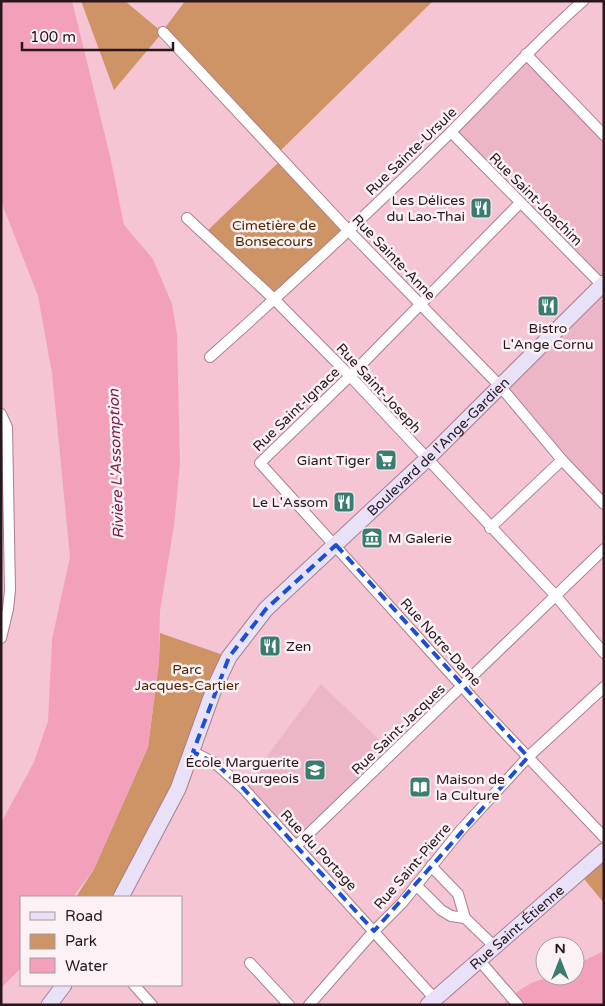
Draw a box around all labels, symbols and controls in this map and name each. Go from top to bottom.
scale bar [22,20,174,52]
text: 100 m [30,28,76,46]
street label: Rue Sainte-Ursule [362,104,460,199]
street label: Rue Saint-Joachim [486,149,586,249]
place label: Les Délices du Lao-Thai [386,192,465,225]
restaurant icon: Les Délices du Lao-Thai [469,196,493,220]
street label: Rue Sainte-Anne [348,211,439,304]
park label: Cimetière de Bonsecours [232,217,316,250]
restaurant icon: Bistro L'Ange Cornu [536,294,560,318]
place label: Bistro L'Ange Cornu [503,320,593,353]
street label: Rue Saint-Joseph [333,340,425,437]
street label: Rue Saint-Ignace [250,364,343,455]
street label: Boulevard de l'Ange-Gardien [364,374,513,520]
water label: Rivière L'Assomption [104,388,128,539]
supermarket icon: Giant Tiger [374,448,398,472]
place label: Giant Tiger [297,452,371,469]
restaurant icon: Le L'Assom [332,490,356,514]
place label: Le L'Assom [252,494,328,511]
museum icon: M Galerie [360,526,384,550]
place label: M Galerie [388,530,452,547]
street label: Rue Notre-Dame [397,595,485,690]
restaurant icon: Zen [258,634,282,658]
place label: Zen [286,638,311,655]
park label: Parc Jacques-Cartier [135,661,240,694]
street label: Rue Saint-Jacques [348,680,449,778]
place label: École Marguerite Bourgeois [185,754,299,787]
school or university icon: École Marguerite Bourgeois [303,758,327,782]
place label: Maison de la Culture [436,771,505,804]
library icon: Maison de la Culture [408,775,432,799]
street label: Rue du Portage [277,806,360,894]
street label: Rue Saint-Pierre [370,820,454,913]
street label: Rue Saint-Étienne [466,882,568,974]
legend [20,896,182,986]
text: Road [65,907,103,925]
text: Park [65,932,97,950]
north arrow [535,936,585,986]
text: N [554,940,566,957]
text: Water [65,957,108,975]

